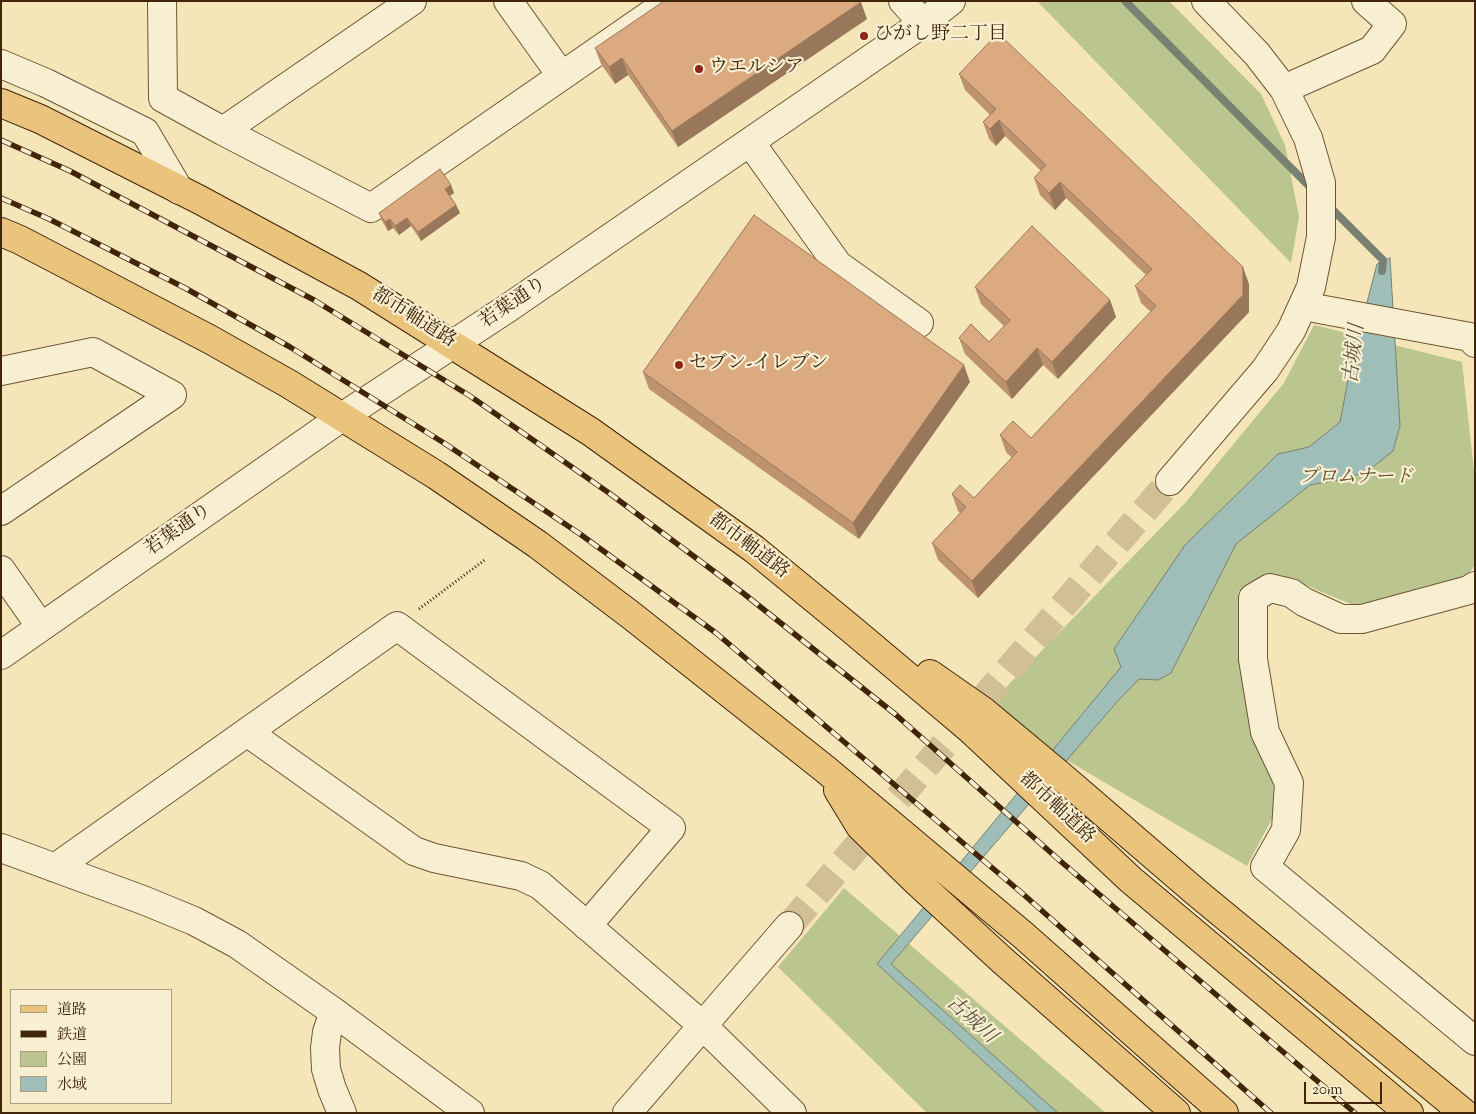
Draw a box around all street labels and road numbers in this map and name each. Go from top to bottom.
street label: 若葉通り [476,273,552,335]
street label: 都市軸道路 [367,284,459,354]
street label: 若葉通り [141,500,217,562]
street label: 都市軸道路 [703,509,793,585]
street label: 都市軸道路 [1013,768,1099,850]

